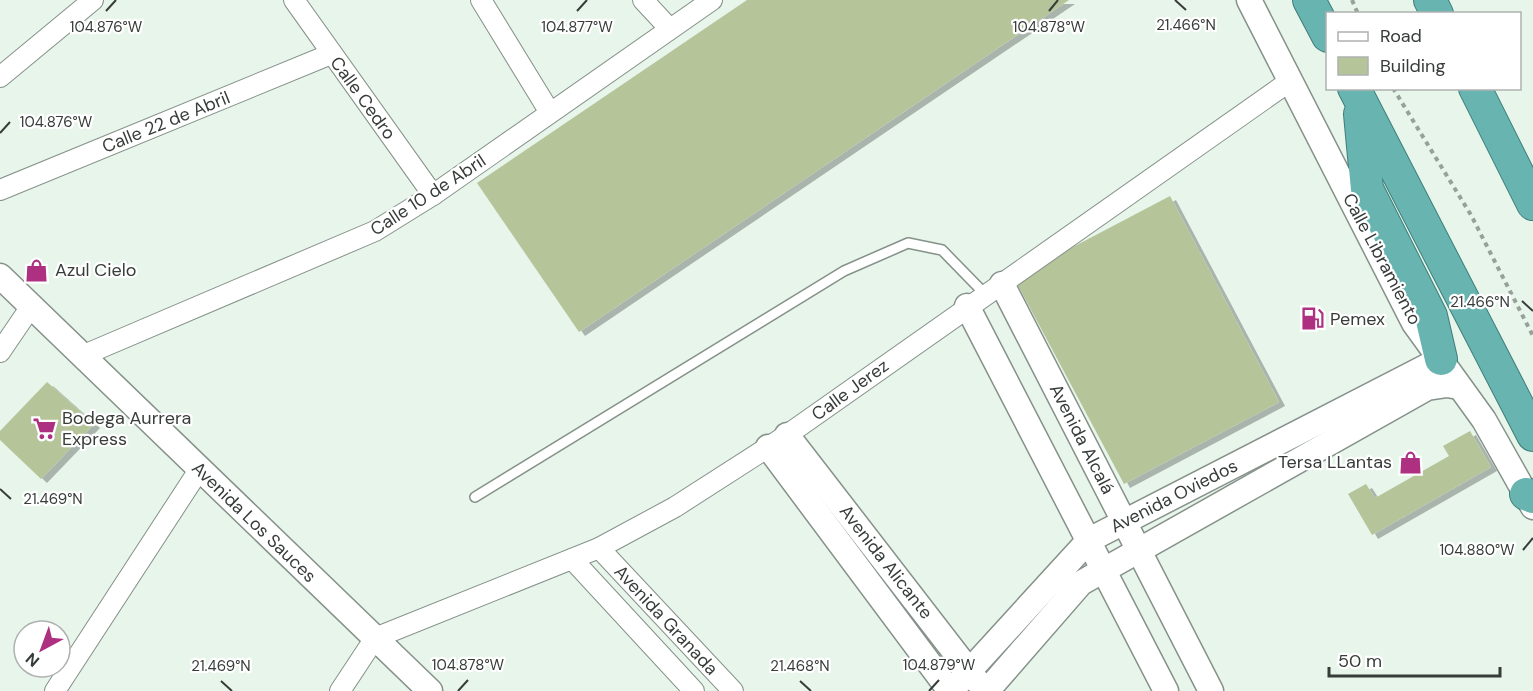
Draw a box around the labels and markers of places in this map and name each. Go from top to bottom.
shop icon: Azul Cielo [24,257,50,283]
place label: Azul Cielo [55,258,136,282]
fuel station icon: Pemex [1299,306,1325,332]
place label: Pemex [1330,307,1385,331]
place label: Bodega Aurrera Express [62,406,191,451]
supermarket icon: Bodega Aurrera Express [31,415,57,441]
shop icon: Tersa LLantas [1397,449,1423,475]
place label: Tersa LLantas [1278,450,1392,474]

